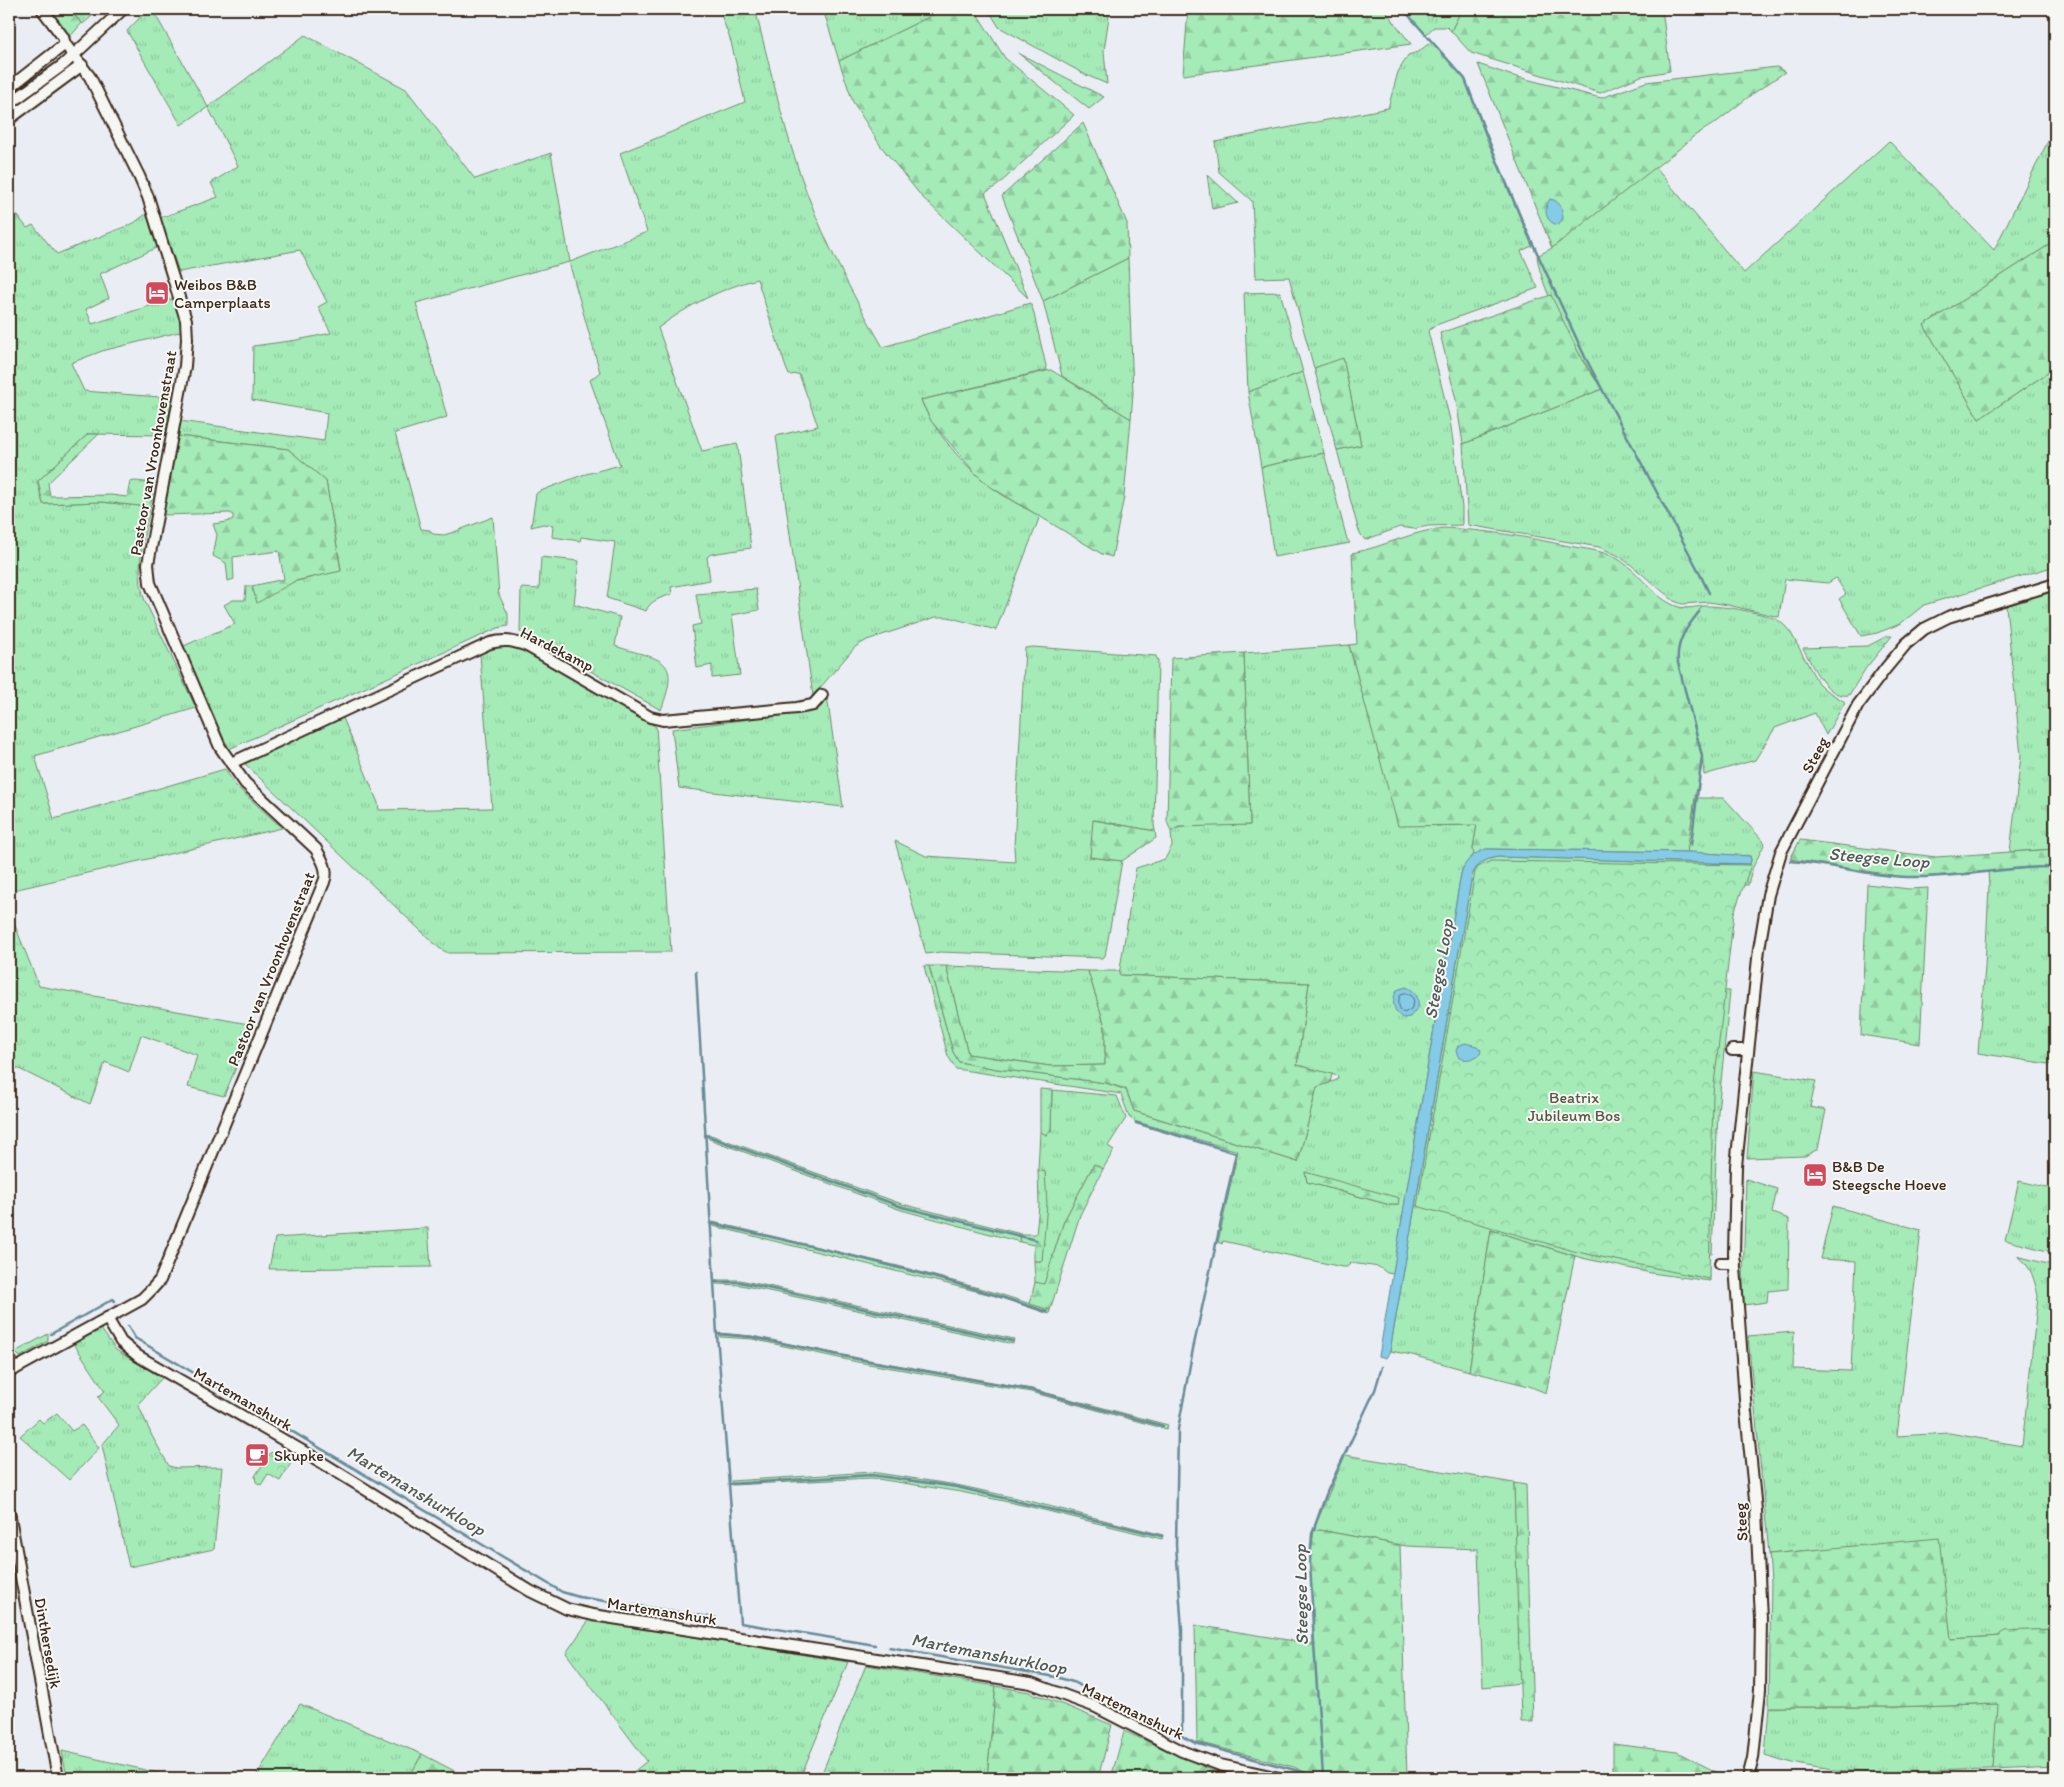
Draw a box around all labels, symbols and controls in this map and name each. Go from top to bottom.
place label: Weibos B&B Camperplaats [174,275,271,312]
hotel icon: Weibos B&B Camperplaats [144,280,170,306]
street label: Pastoor van Vroonhovenstraat [126,349,180,557]
street label: Hardekamp [517,622,597,676]
street label: Steeg [1798,733,1833,776]
water label: Steegse Loop [1828,843,1932,873]
street label: Pastoor van Vroonhovenstraat [223,869,319,1069]
water label: Steegse Loop [1419,916,1459,1021]
park label: Beatrix Jubileum Bos [1528,1088,1620,1125]
place label: B&B De Steegsche Hoeve [1832,1157,1947,1194]
hotel icon: B&B De Steegsche Hoeve [1802,1162,1828,1188]
street label: Martemanshurk [190,1363,296,1435]
water label: Martemanshurkloop [343,1441,490,1542]
cafe icon: Skupke [244,1442,270,1468]
place label: Skupke [274,1446,324,1465]
street label: Steeg [1730,1501,1752,1542]
water label: Steegse Loop [1289,1543,1313,1646]
street label: Martemanshurk [606,1593,718,1629]
street label: Dinthersedijk [31,1596,65,1690]
water label: Martemanshurkloop [910,1628,1070,1680]
street label: Martemanshurk [1079,1678,1187,1744]

